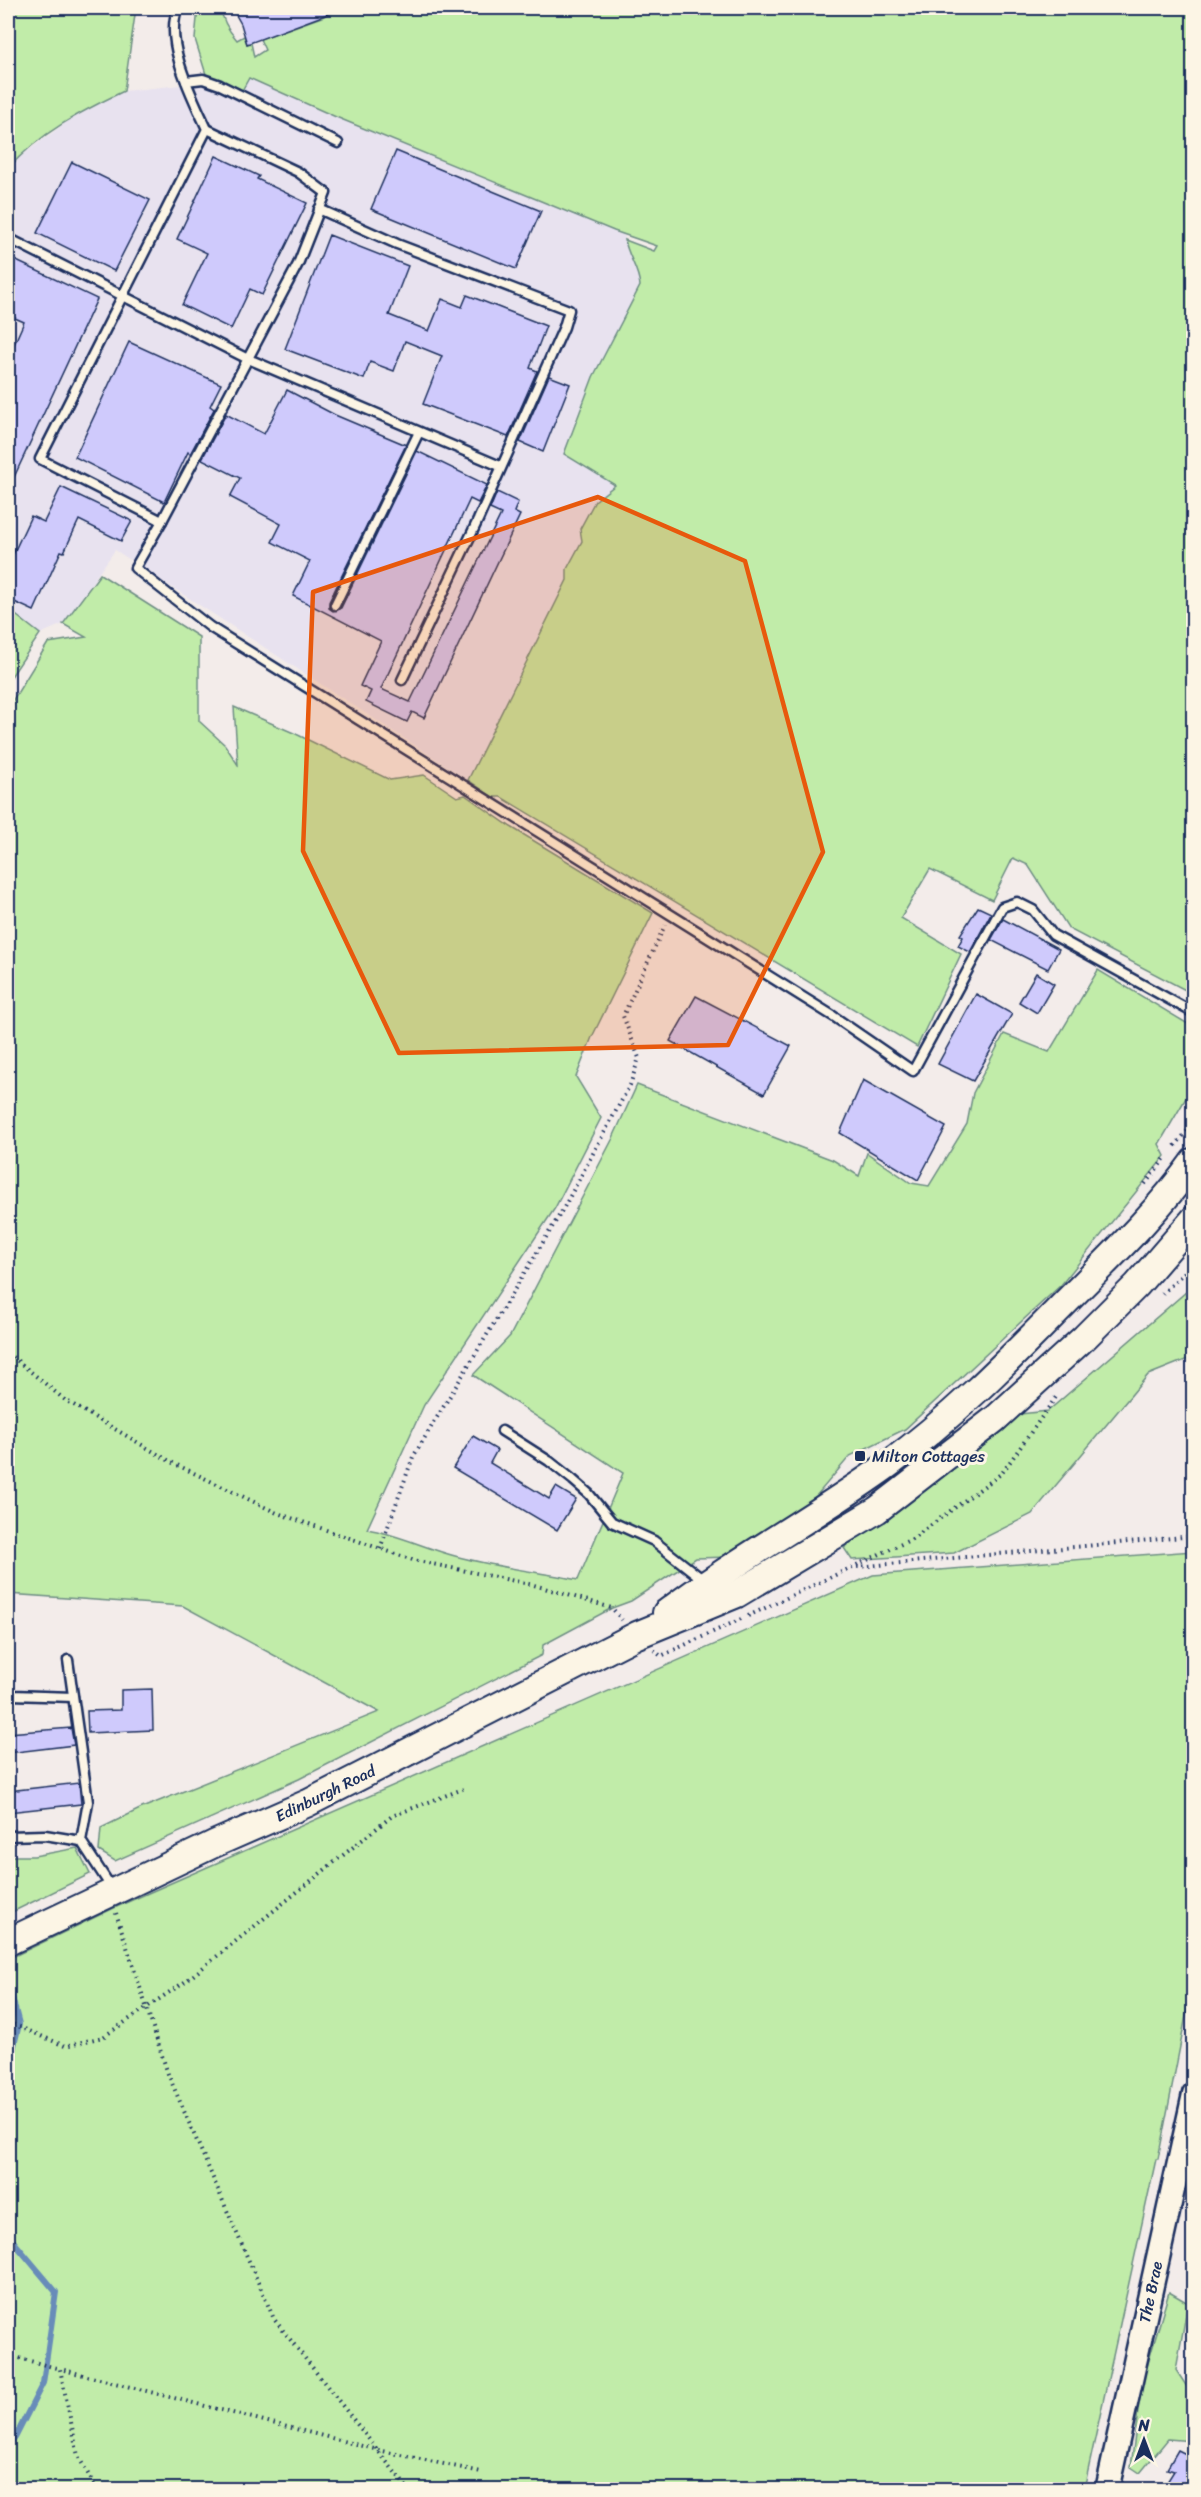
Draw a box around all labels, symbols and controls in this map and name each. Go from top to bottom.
place label: Milton Cottages [872,1442,985,1471]
marker: Milton Cottages [853,1449,867,1463]
street label: Edinburgh Road [270,1756,382,1830]
street label: The Brae [1130,2258,1171,2326]
north arrow [1114,2410,1174,2470]
text: N [1137,2411,1150,2440]

